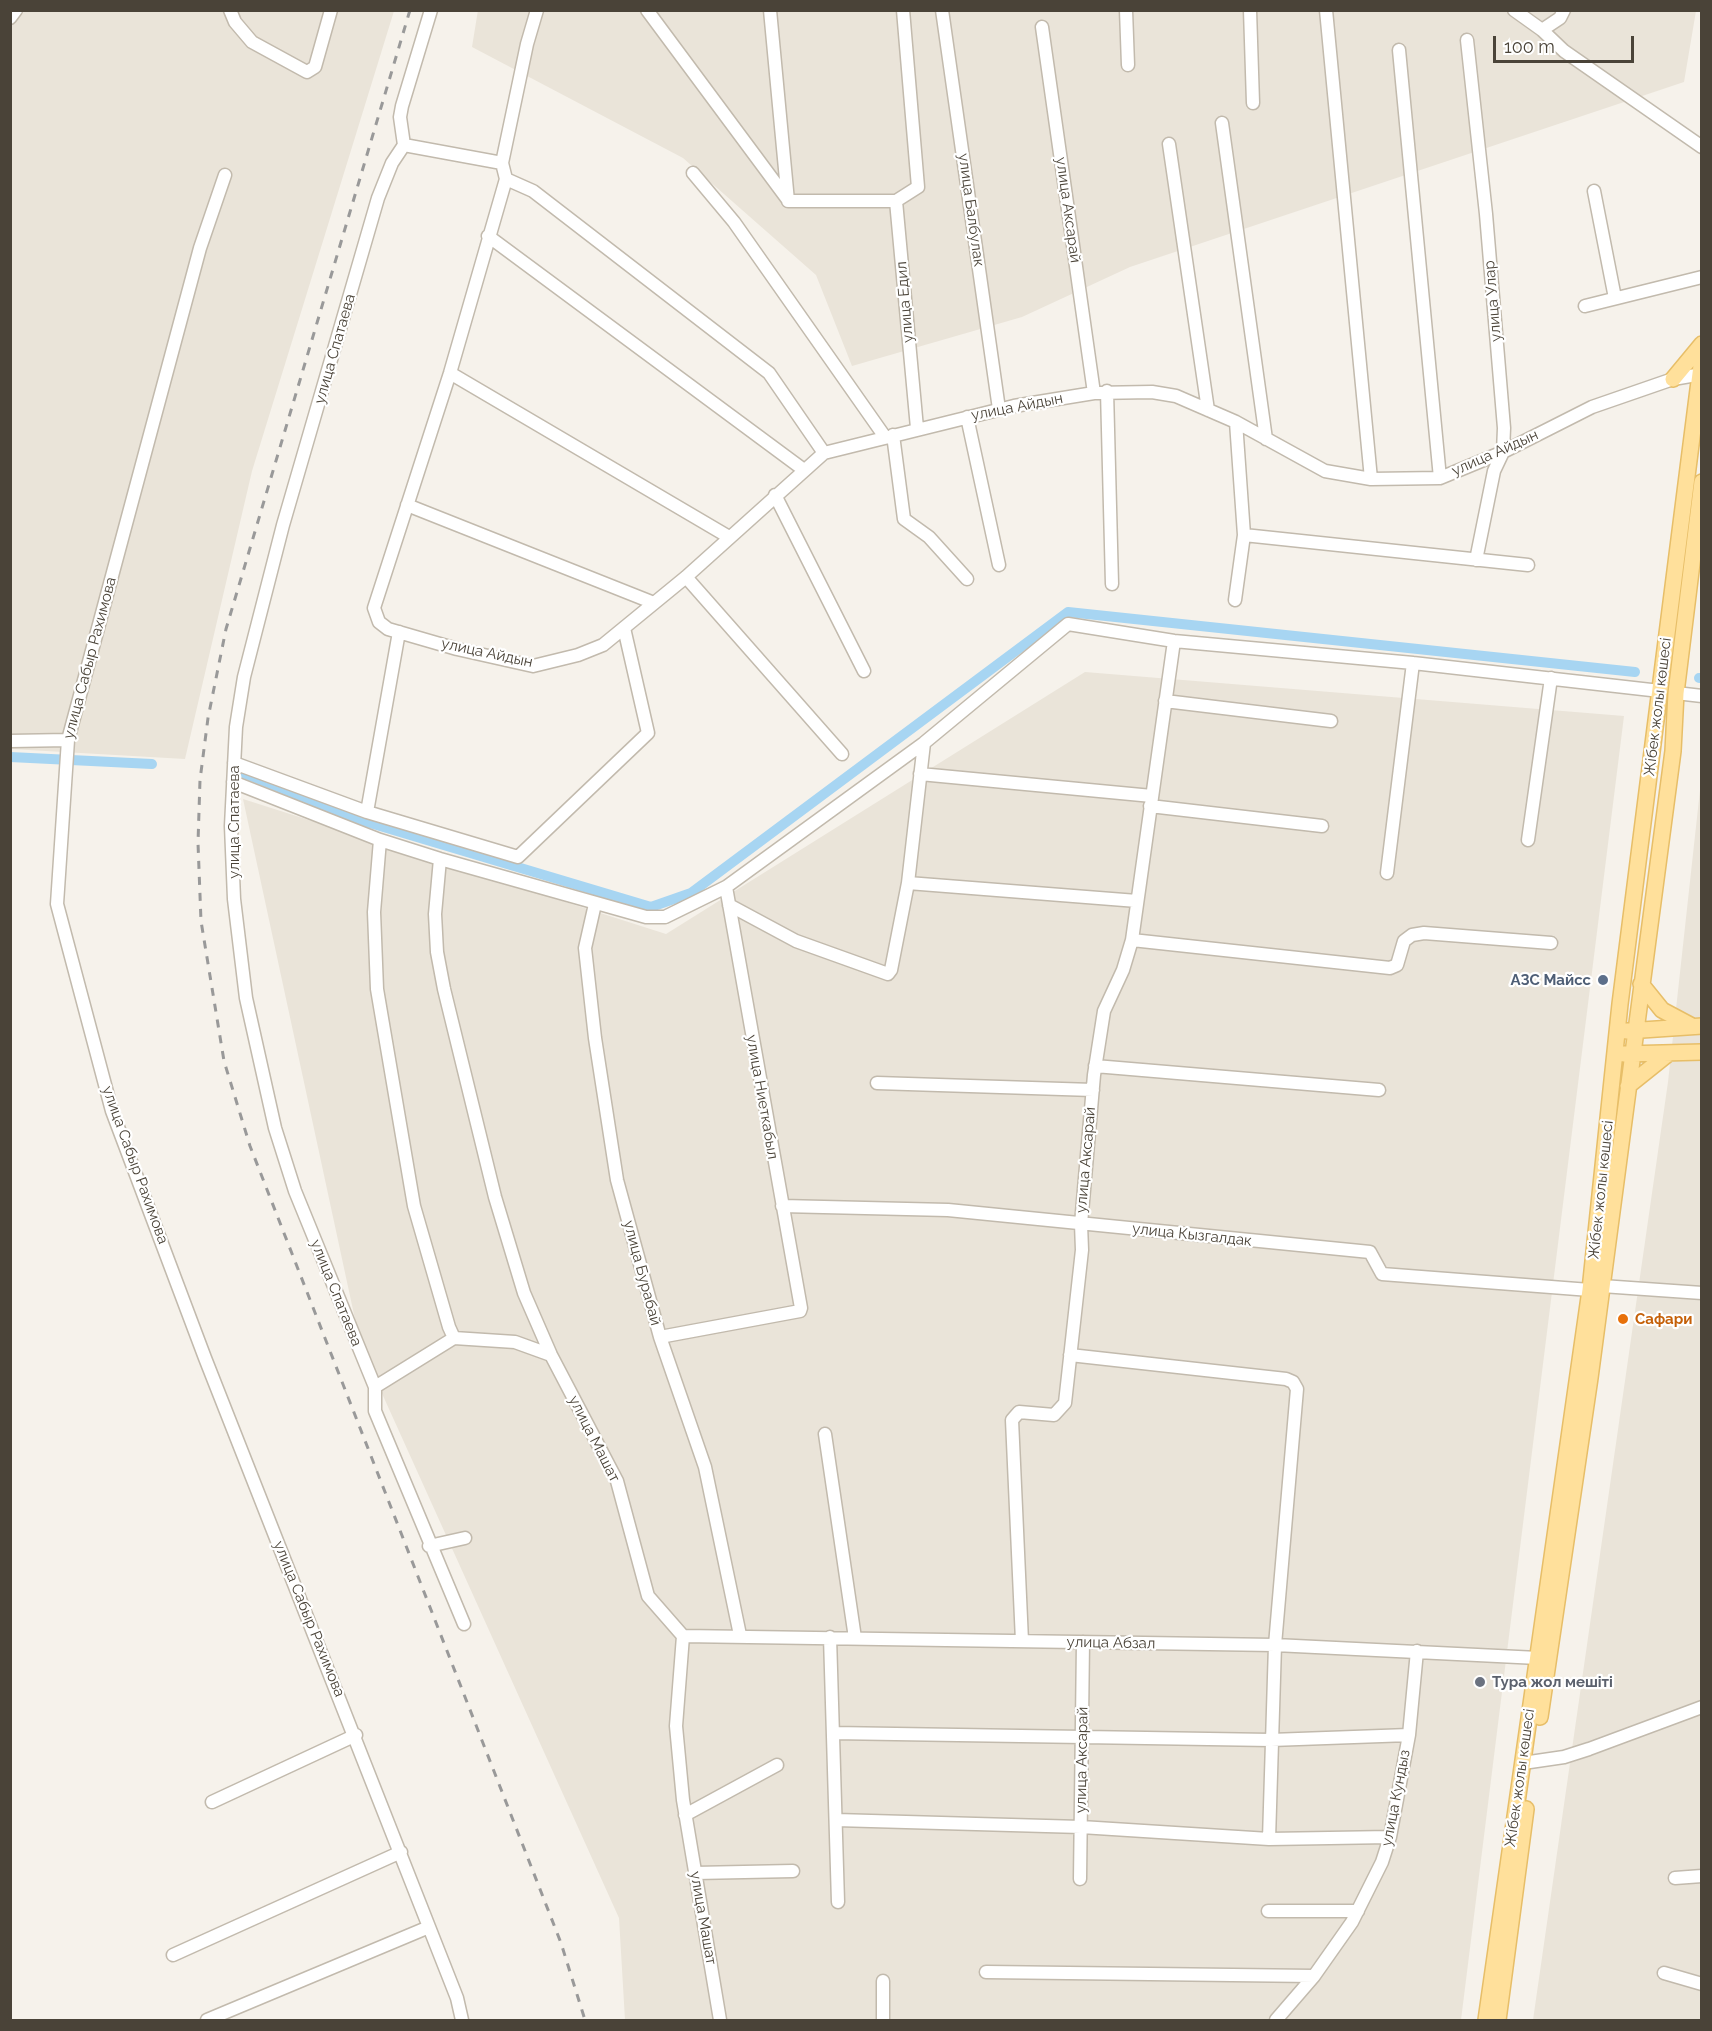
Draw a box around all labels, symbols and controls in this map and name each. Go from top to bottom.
scale bar [1496,24,1637,62]
text: 100 m [1504,36,1555,57]
street label: улица Балбулак [954,152,988,268]
street label: улица Аксарай [1052,156,1084,264]
street label: улица Улар [1480,260,1506,342]
street label: улица Едил [892,261,918,343]
street label: улица Спатаева [311,292,359,406]
street label: улица Айдын [970,389,1064,425]
street label: улица Айдын [1449,426,1541,480]
street label: улица Сабыр Рахимова [60,575,120,741]
street label: улица Айдын [440,635,534,671]
street label: Жібек жолы көшесі [1641,637,1675,777]
street label: улица Спатаева [225,765,243,879]
place label: АЗС Майсс [1510,971,1591,989]
marker: АЗС Майсс [1596,973,1610,987]
street label: улица Ниеткабыл [742,1033,782,1161]
street label: улица Сабыр Рахимова [98,1084,172,1246]
street label: улица Аксарай [1072,1106,1100,1214]
street label: Жібек жолы көшесі [1585,1120,1617,1260]
street label: улица Бурабай [619,1219,665,1327]
street label: улица Кызгалдак [1131,1220,1253,1250]
street label: улица Спатаева [306,1237,366,1349]
place label: Сафари [1635,1310,1692,1328]
marker: Сафари [1616,1312,1630,1326]
street label: улица Машат [564,1393,624,1485]
street label: улица Сабыр Рахимова [269,1538,349,1700]
street label: улица Абзал [1066,1633,1156,1653]
place label: Тура жол мешіті [1492,1673,1613,1691]
marker: Тура жол мешіті [1473,1675,1487,1689]
street label: улица Аксарай [1072,1707,1092,1813]
street label: Жібек жолы көшесі [1501,1708,1539,1848]
street label: улица Кундыз [1378,1748,1414,1848]
street label: улица Машат [686,1870,720,1966]

